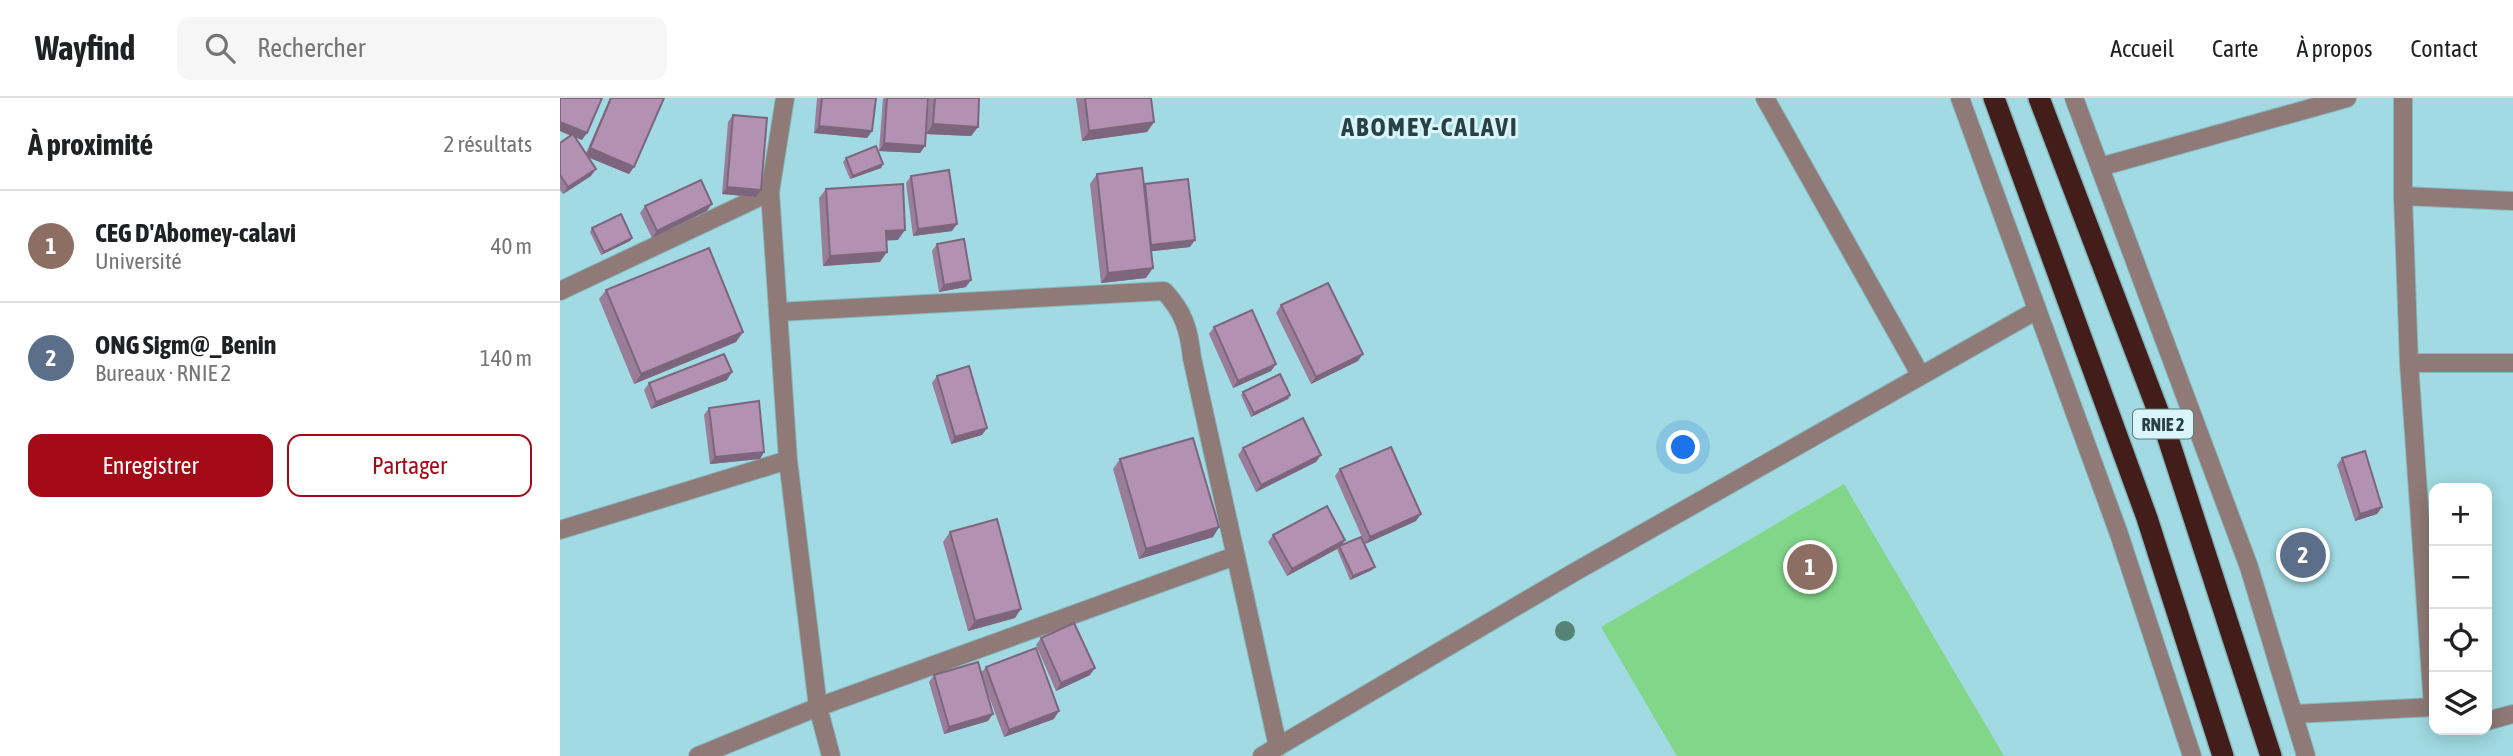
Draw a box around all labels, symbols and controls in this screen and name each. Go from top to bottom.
search box [177,17,667,80]
text: Wayfind [35,29,135,67]
icon: search [201,29,239,67]
text: Rechercher [257,33,365,63]
text: Accueil [2110,35,2174,62]
text: Carte [2212,35,2258,62]
text: À propos [2296,35,2372,62]
text: Contact [2410,35,2478,62]
district label: ABOMEY-CALAVI [1340,112,1519,142]
text: À proximité [28,127,153,161]
text: 2 résultats [443,131,532,157]
text: CEG D'Abomey-calavi [95,218,296,248]
text: 1 [46,233,56,259]
text: 40 m [491,233,532,259]
text: Université [95,248,182,274]
text: ONG Sigm@_Benin [95,330,276,360]
text: 2 [46,345,56,371]
text: 140 m [480,345,532,371]
text: Bureaux · RNIE 2 [95,360,231,386]
road number: RNIE 2 [2133,410,2193,438]
your location [1666,430,1700,464]
button: Enregistrer [28,434,273,497]
button: Partager [287,434,532,497]
map controls [2429,483,2492,735]
button: + [2429,483,2492,546]
pin: 2 [2280,529,2326,581]
pin: 1 [1787,541,1833,593]
button: − [2429,546,2492,609]
button: locate [2429,609,2492,672]
button: layers [2429,672,2492,735]

